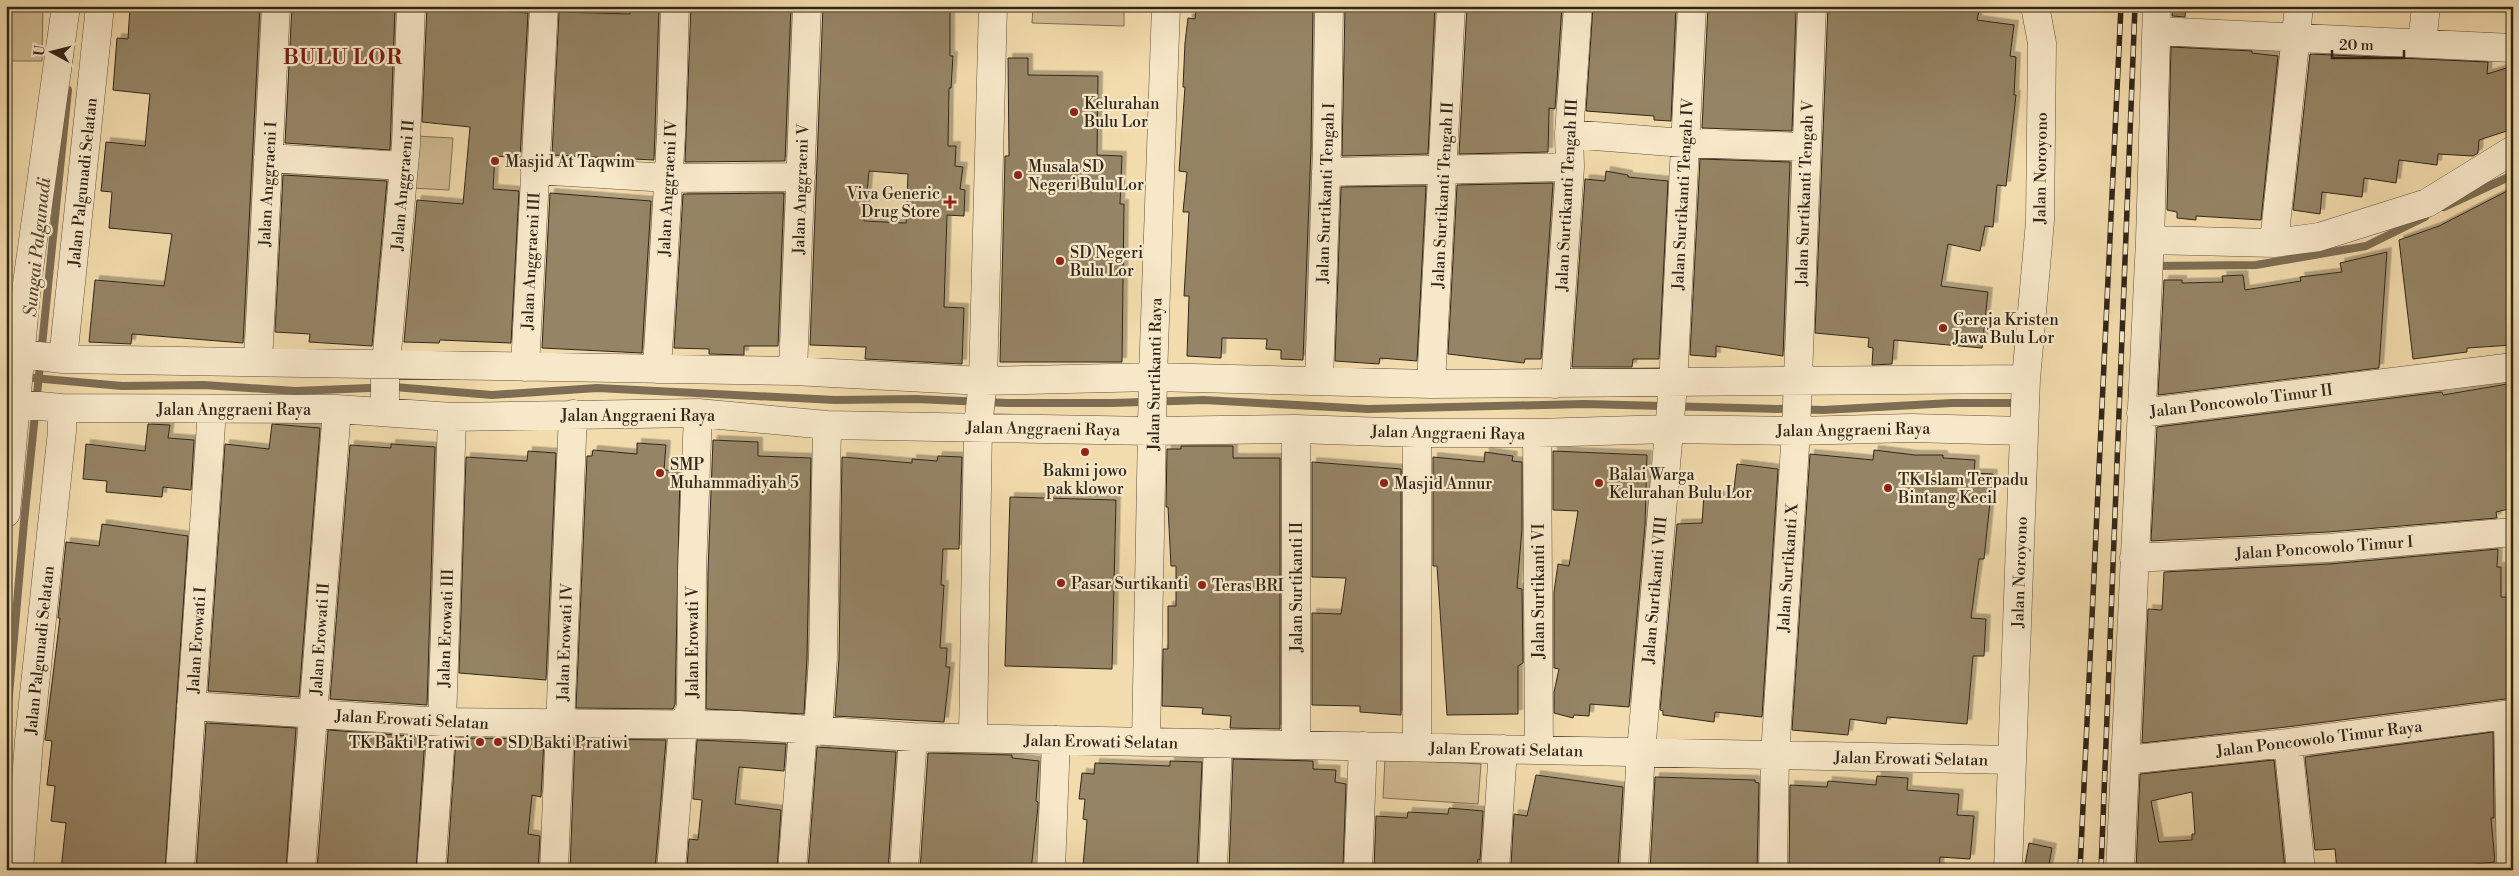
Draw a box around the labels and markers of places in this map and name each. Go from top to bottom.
place label: Kelurahan Bulu Lor [1083,94,1160,132]
marker: Kelurahan Bulu Lor [1068,106,1080,118]
place label: Masjid At Taqwim [505,152,635,172]
marker: Masjid At Taqwim [489,155,501,167]
place label: Musala SD Negeri Bulu Lor [1028,157,1144,195]
marker: Musala SD Negeri Bulu Lor [1012,169,1024,181]
place label: Viva Generic Drug Store [846,184,940,222]
marker: Viva Generic Drug Store [944,196,956,208]
place label: SD Negeri Bulu Lor [1069,243,1143,281]
marker: SD Negeri Bulu Lor [1054,255,1066,267]
place label: Gereja Kristen Jawa Bulu Lor [1952,310,2059,348]
marker: Gereja Kristen Jawa Bulu Lor [1937,322,1949,334]
marker: Bakmi jowo pak klowor [1079,446,1091,458]
place label: SMP Muhammadiyah 5 [670,455,799,493]
place label: Bakmi jowo pak klowor [1042,461,1127,499]
place label: Balai Warga Kelurahan Bulu Lor [1608,465,1752,503]
marker: SMP Muhammadiyah 5 [654,467,666,479]
place label: TK Islam Terpadu Bintang Kecil [1897,470,2028,508]
place label: Masjid Annur [1394,474,1492,494]
marker: Masjid Annur [1378,477,1390,489]
marker: Balai Warga Kelurahan Bulu Lor [1593,477,1605,489]
marker: TK Islam Terpadu Bintang Kecil [1882,482,1894,494]
place label: Pasar Surtikanti [1071,574,1189,594]
place label: Teras BRI [1212,576,1284,596]
marker: Pasar Surtikanti [1055,577,1067,589]
marker: Teras BRI [1196,579,1208,591]
place label: TK Bakti Pratiwi [349,733,470,753]
place label: SD Bakti Pratiwi [508,733,628,753]
marker: TK Bakti Pratiwi [474,736,486,748]
marker: SD Bakti Pratiwi [492,736,504,748]

